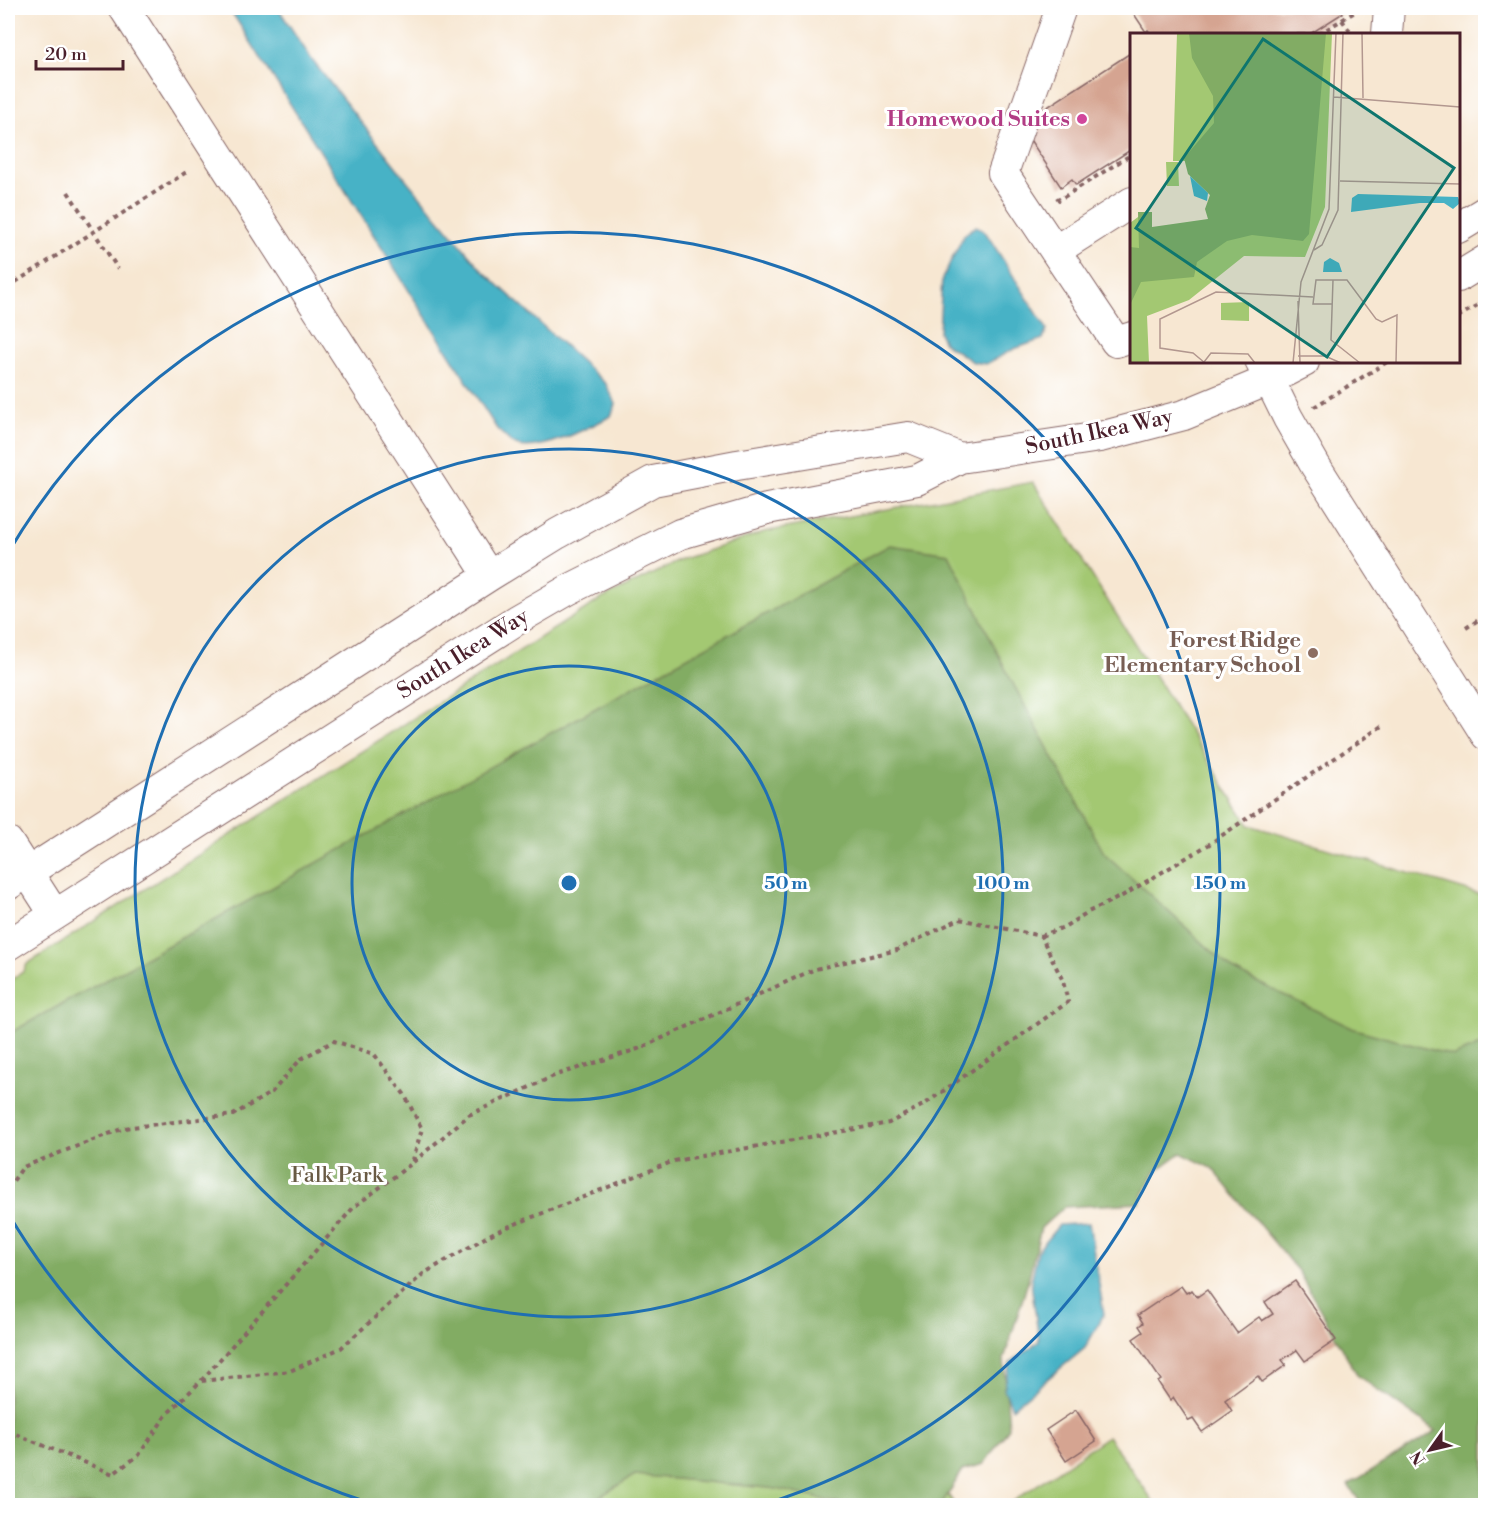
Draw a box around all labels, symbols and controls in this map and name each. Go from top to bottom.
scale bar [36,33,123,71]
inset map [1130,33,1460,363]
text: 20 m [45,43,87,66]
place label: Homewood Suites [887,106,1070,133]
marker: Homewood Suites [1075,112,1089,126]
street label: South Ikea Way [1023,403,1175,461]
street label: South Ikea Way [392,603,534,705]
place label: Forest Ridge Elementary School [1104,627,1301,679]
marker: Forest Ridge Elementary School [1306,646,1320,660]
text: 50 m [764,872,808,895]
text: 100 m [976,872,1030,895]
text: 150 m [1194,872,1247,895]
centre of rings [559,873,579,893]
park label: Falk Park [291,1162,385,1189]
north arrow [1400,1420,1460,1480]
text: N [1406,1447,1430,1469]

